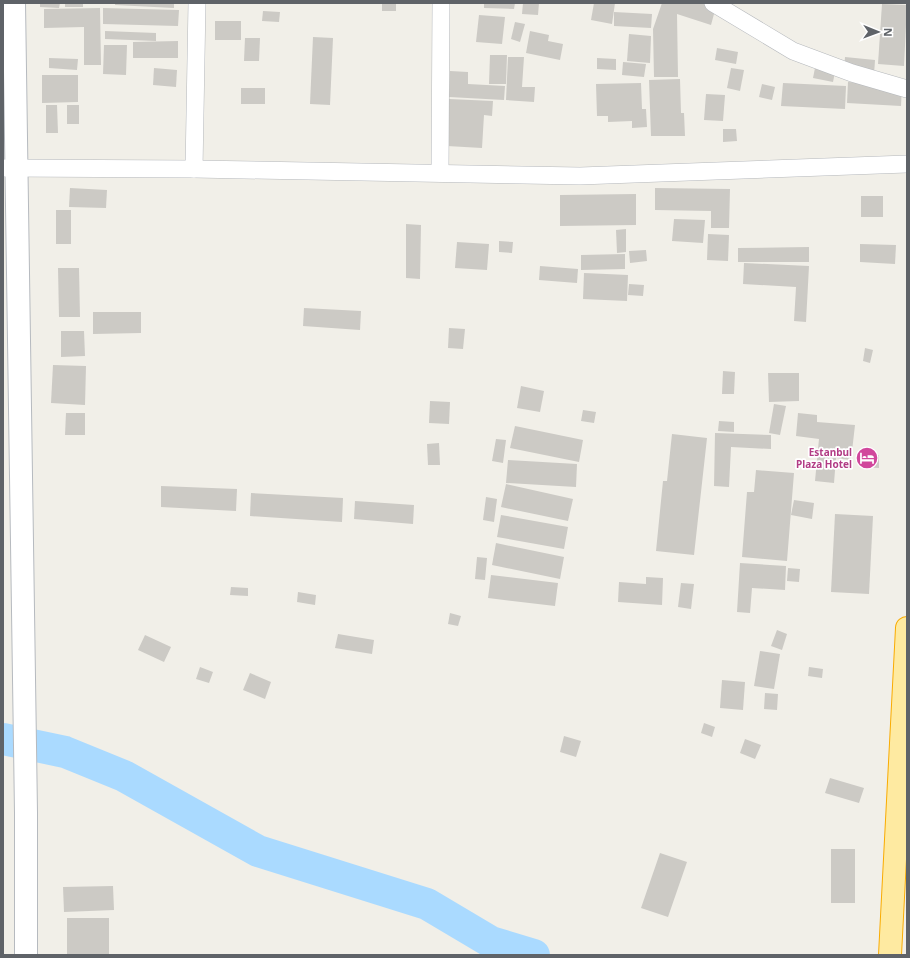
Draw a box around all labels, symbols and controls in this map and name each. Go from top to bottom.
north arrow [858,12,898,52]
text: N [881,28,896,37]
place label: Estanbul Plaza Hotel [796,445,852,471]
hotel icon: Estanbul Plaza Hotel [854,445,880,471]

